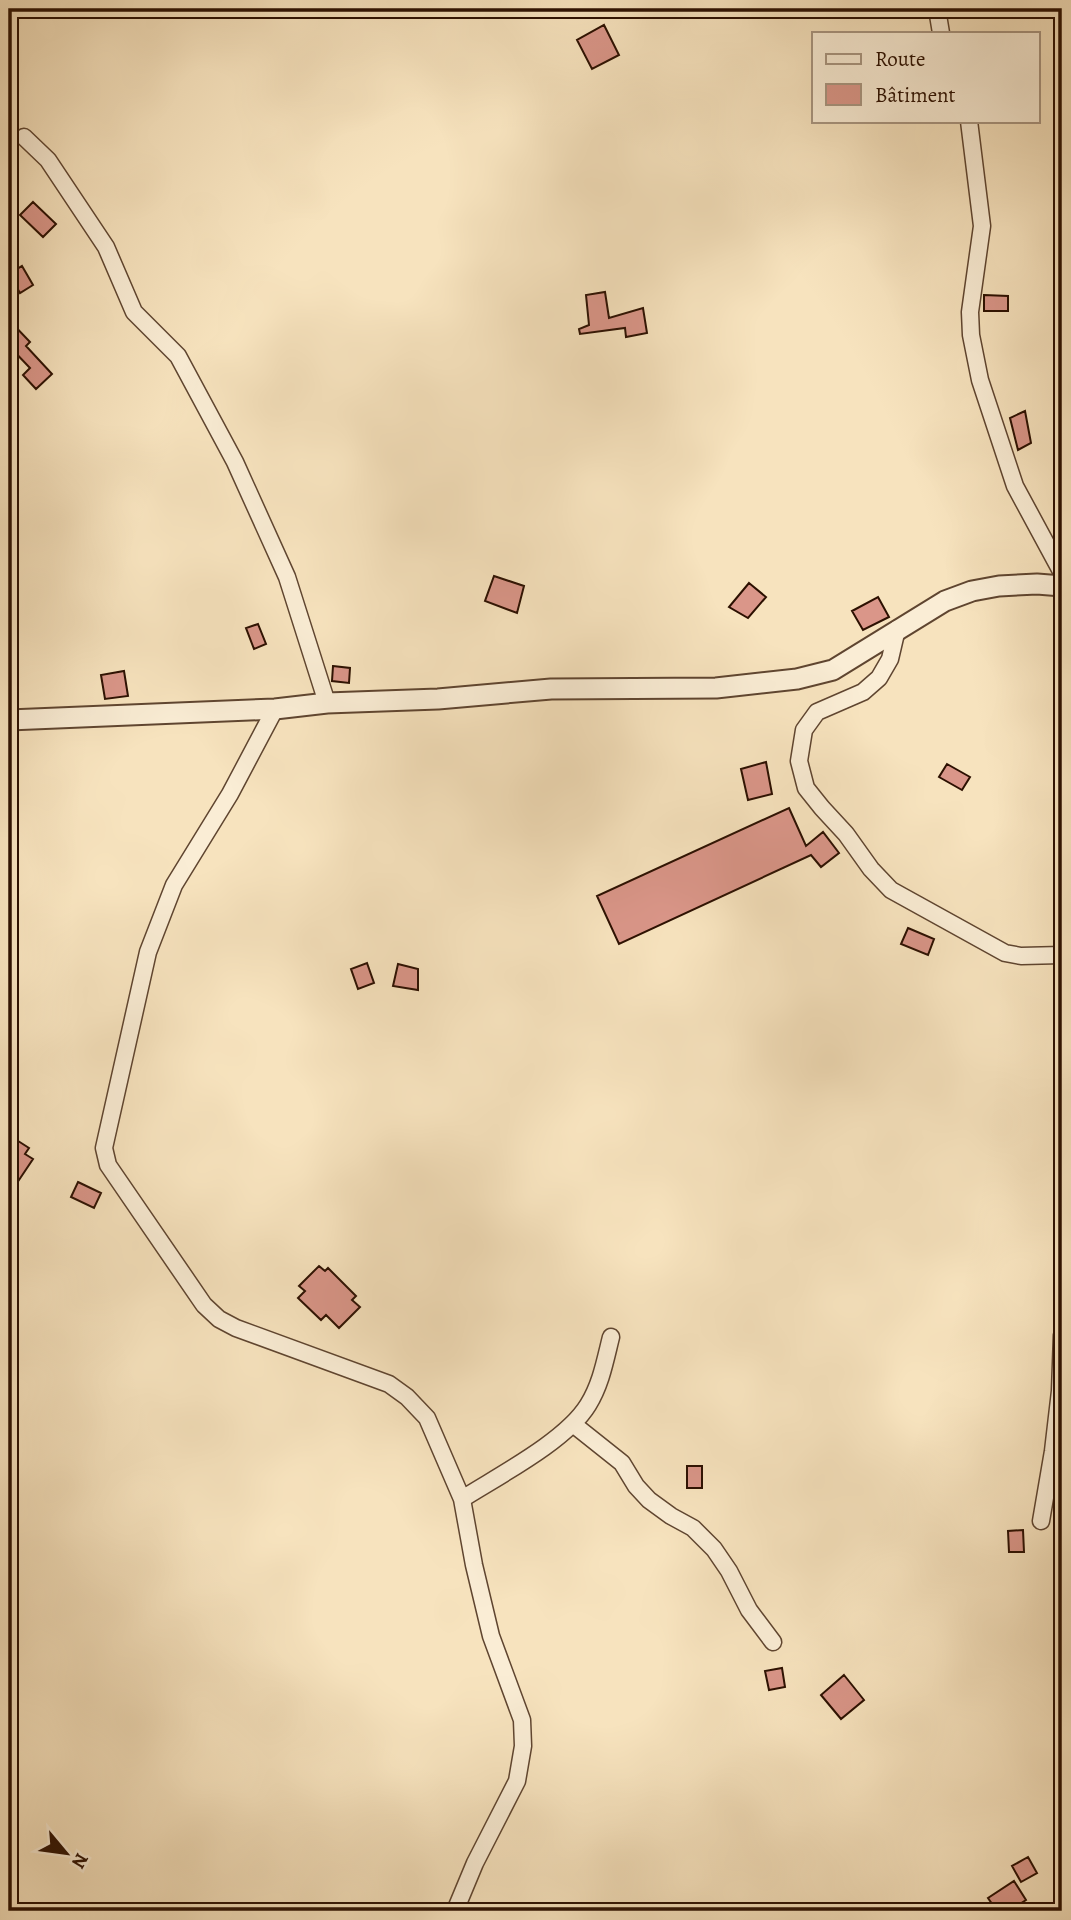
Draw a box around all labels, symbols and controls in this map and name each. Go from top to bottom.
legend [812,32,1040,122]
text: Route [875,45,925,73]
text: Bâtiment [875,81,956,109]
north arrow [32,1818,102,1888]
text: N [65,1848,95,1873]

